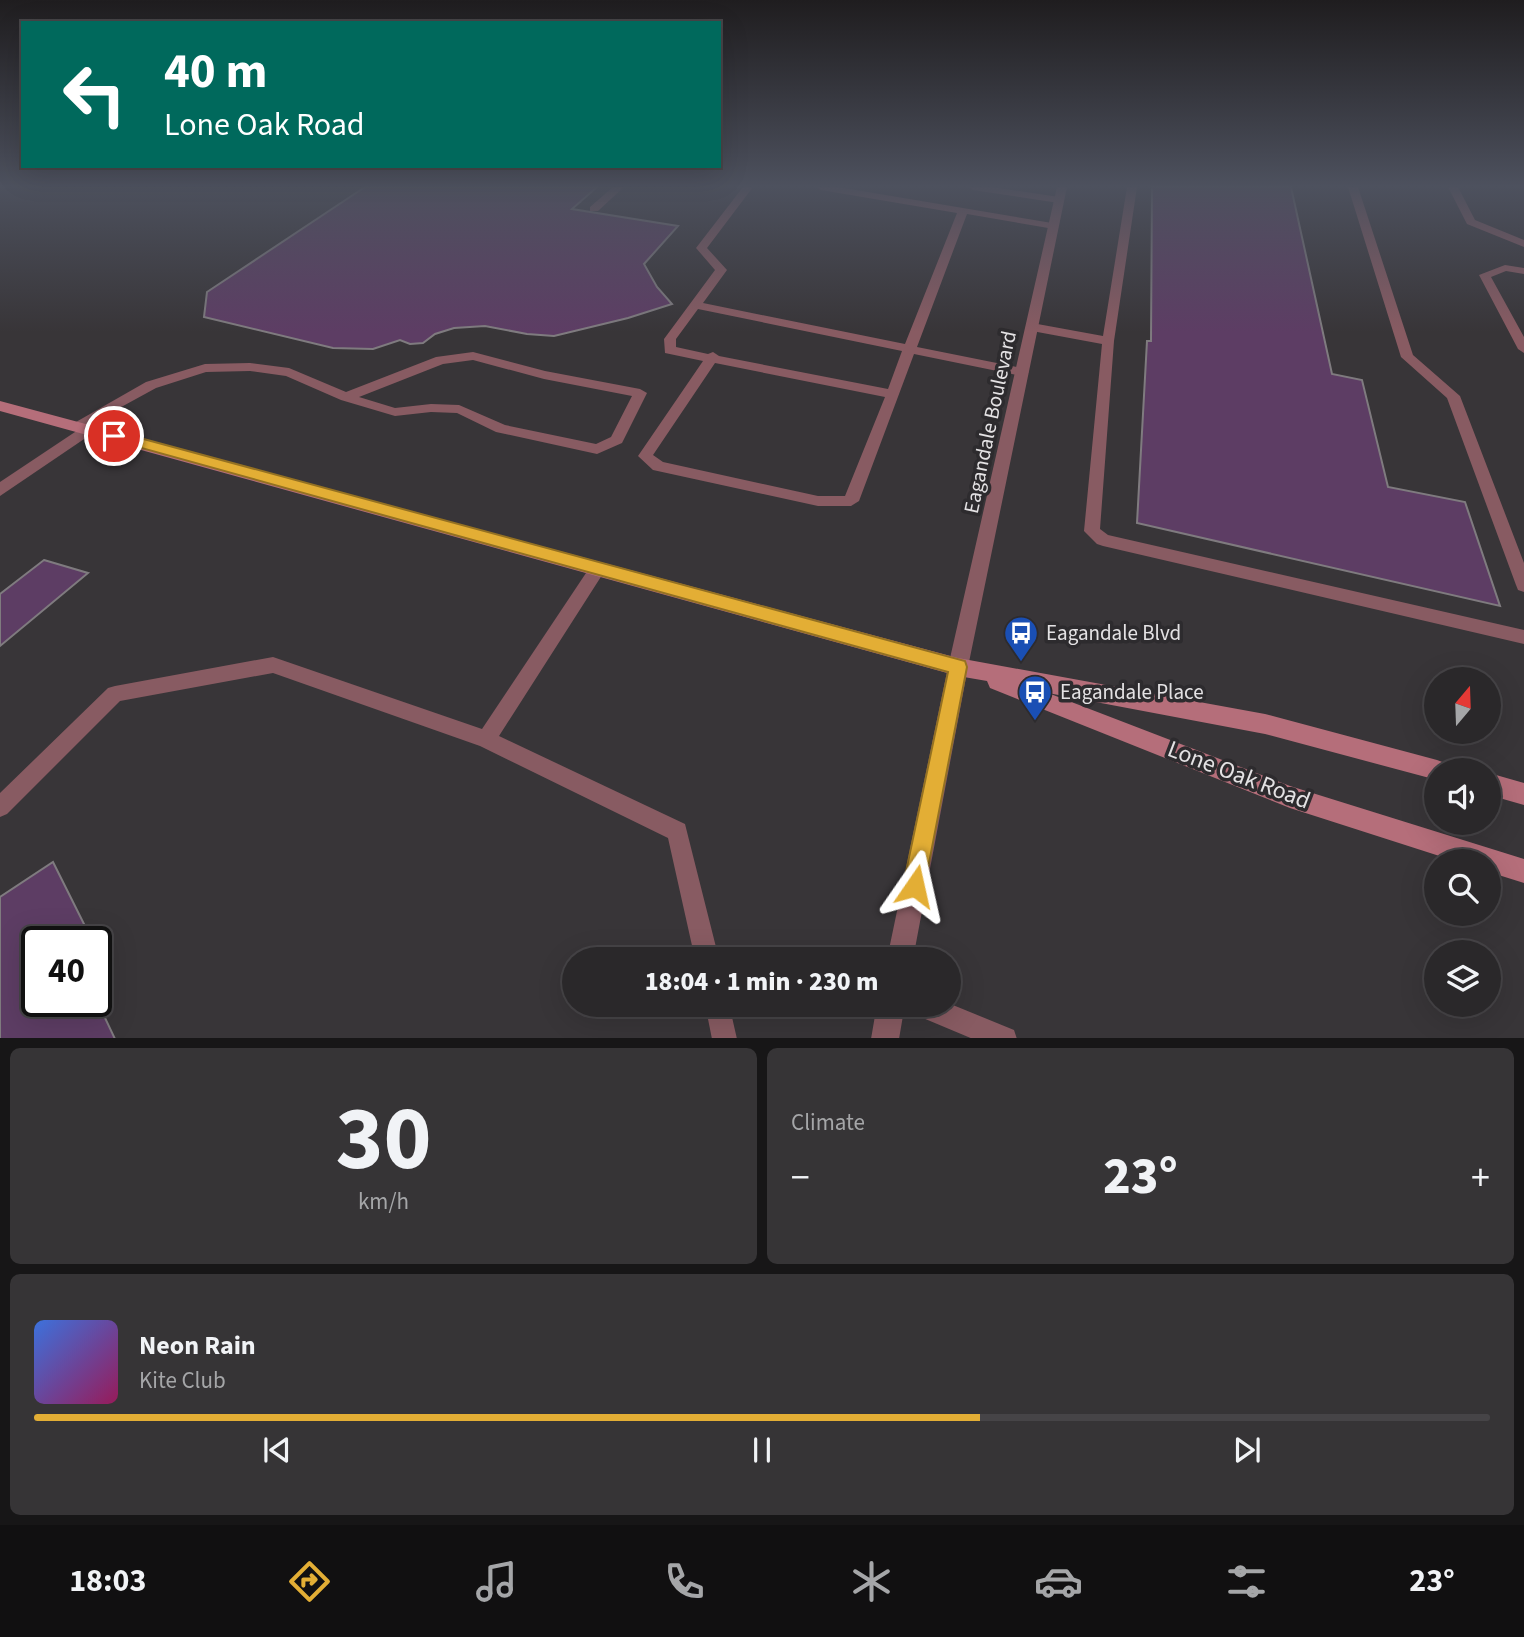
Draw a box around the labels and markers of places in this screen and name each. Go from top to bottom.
pin [84,406,144,466]
bus stop icon: Eagandale Blvd [1002,614,1040,663]
place label: Eagandale Blvd [1046,618,1181,648]
bus stop icon: Eagandale Place [1016,673,1054,722]
place label: Eagandale Place [1060,677,1204,707]

